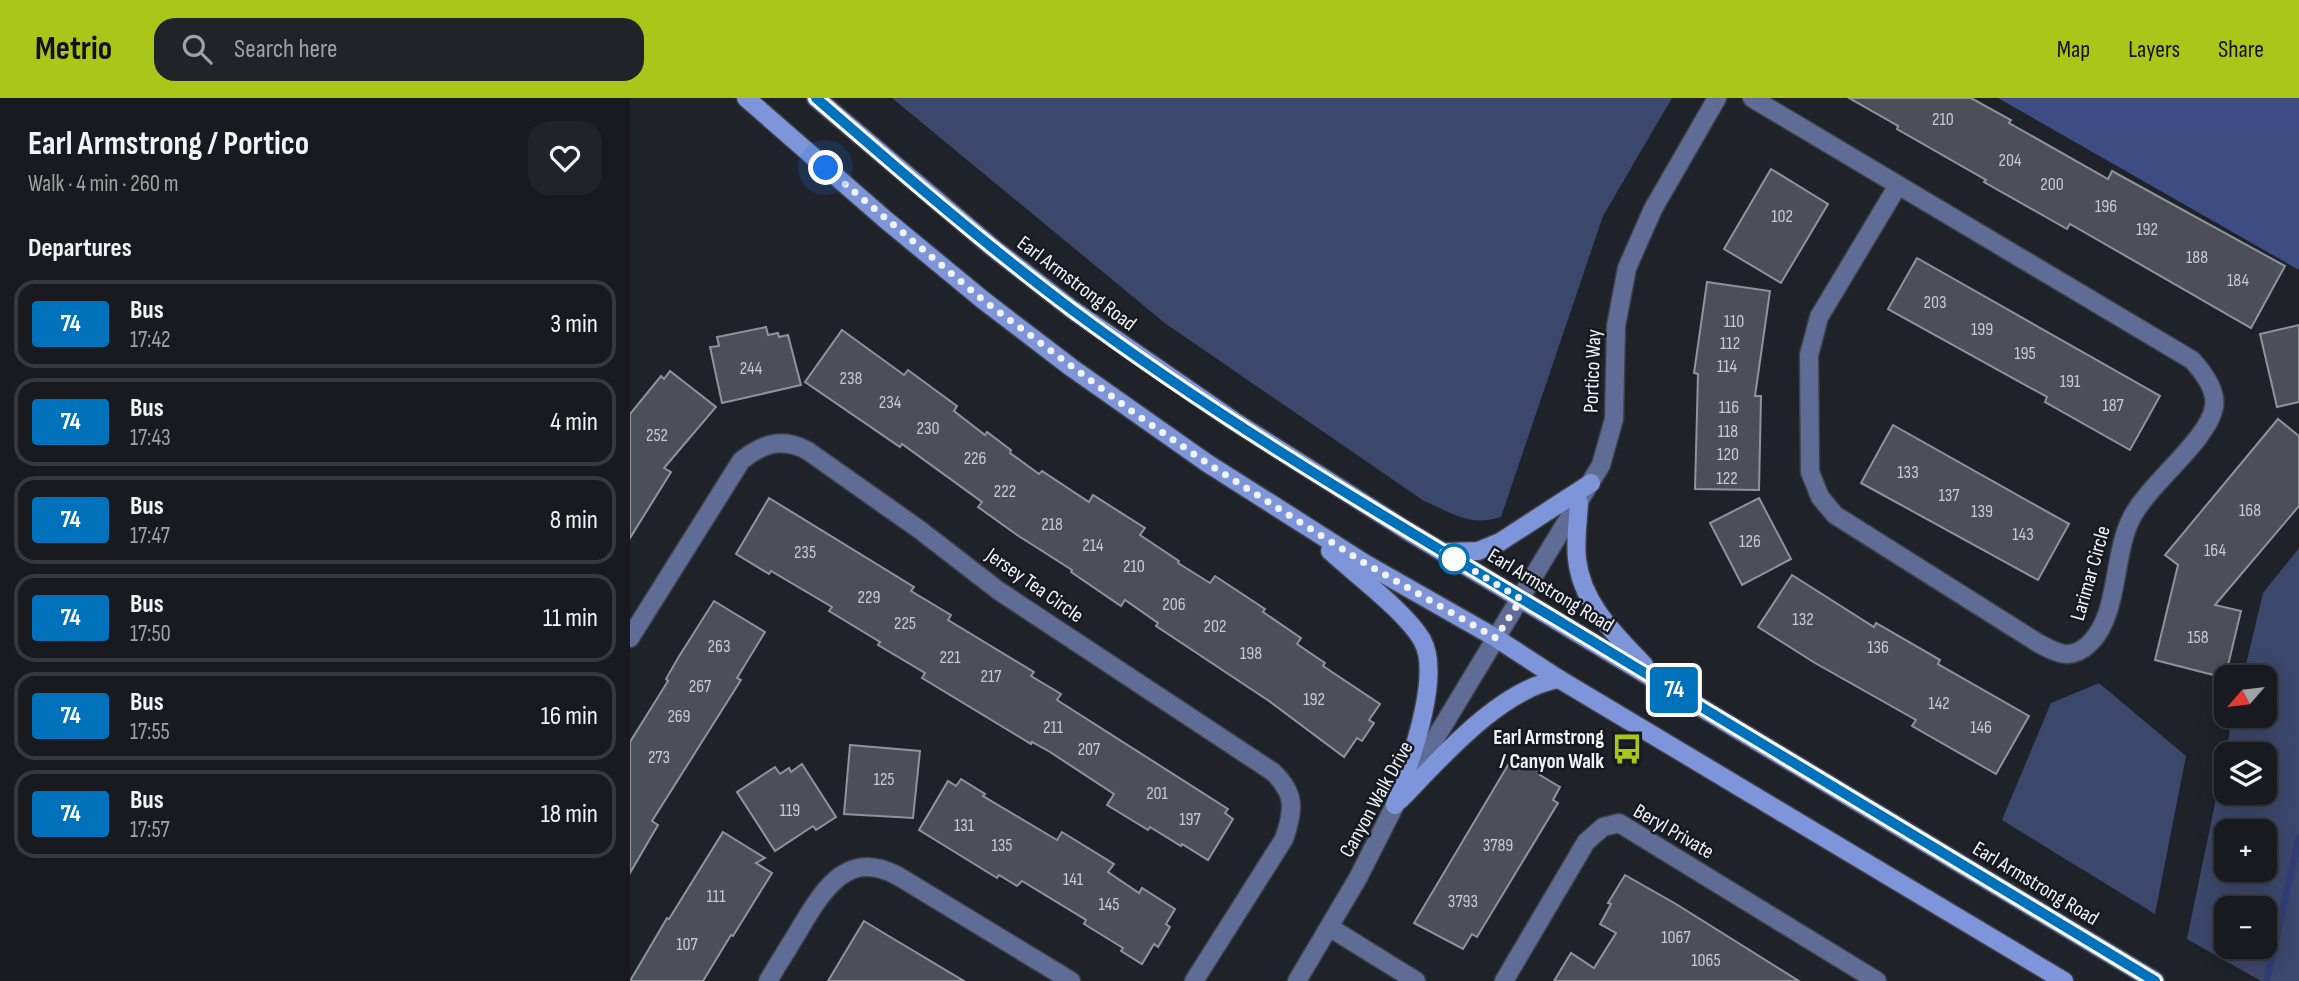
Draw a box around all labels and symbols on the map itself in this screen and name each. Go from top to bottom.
house number: 210 [1932,109,1954,130]
your location [808,150,843,185]
house number: 204 [1999,150,2022,171]
house number: 200 [2040,174,2064,195]
house number: 196 [2095,196,2117,217]
house number: 102 [1771,206,1793,227]
house number: 192 [2136,219,2158,240]
street label: Earl Armstrong Road [1012,230,1141,336]
house number: 188 [2186,247,2208,268]
house number: 184 [2227,270,2250,291]
house number: 203 [1924,292,1947,313]
house number: 110 [1724,311,1744,332]
house number: 199 [1971,319,1993,340]
street label: Portico Way [1579,329,1606,413]
house number: 112 [1720,333,1740,354]
house number: 195 [2014,343,2036,364]
house number: 114 [1717,356,1738,377]
house number: 244 [740,358,763,379]
house number: 238 [840,368,863,389]
house number: 191 [2060,371,2081,392]
house number: 234 [879,392,902,413]
house number: 187 [2102,395,2124,416]
house number: 116 [1719,397,1739,418]
house number: 230 [916,418,940,439]
house number: 118 [1718,421,1738,442]
house number: 252 [646,425,668,446]
house number: 120 [1717,444,1739,465]
house number: 226 [964,448,986,469]
house number: 133 [1897,462,1919,483]
house number: 122 [1716,468,1738,489]
house number: 222 [994,481,1016,502]
house number: 137 [1938,485,1960,506]
house number: 168 [2239,500,2261,521]
house number: 139 [1971,501,1993,522]
house number: 218 [1041,514,1063,535]
street label: Larimar Circle [2065,523,2116,623]
house number: 143 [2012,524,2034,545]
house number: 126 [1739,531,1761,552]
house number: 214 [1082,535,1104,556]
house number: 164 [2204,540,2226,561]
house number: 235 [794,542,816,563]
street label: Jersey Tea Circle [980,542,1088,628]
street label: Earl Armstrong Road [1483,543,1618,638]
unlabelled marker [1439,544,1469,574]
house number: 210 [1123,556,1145,577]
house number: 229 [858,587,880,608]
house number: 206 [1162,594,1186,615]
house number: 132 [1792,609,1814,630]
house number: 225 [894,613,916,634]
house number: 202 [1204,616,1226,637]
house number: 158 [2187,627,2209,648]
house number: 263 [708,636,730,657]
house number: 136 [1867,637,1889,658]
house number: 198 [1240,643,1262,664]
house number: 221 [939,647,961,668]
north arrow [2214,665,2277,728]
house number: 217 [981,666,1002,687]
line badge: 74 [1642,667,1706,713]
house number: 267 [689,676,712,697]
house number: 192 [1303,689,1325,710]
house number: 142 [1928,693,1950,714]
house number: 269 [667,706,691,727]
house number: 211 [1043,717,1064,738]
house number: 146 [1970,717,1992,738]
place label: Earl Armstrong / Canyon Walk [1493,725,1604,774]
bus stop icon: Earl Armstrong / Canyon Walk [1610,732,1644,766]
street label: Canyon Walk Drive [1334,737,1419,862]
house number: 207 [1078,739,1101,760]
house number: 273 [648,747,670,768]
house number: 125 [873,769,895,790]
house number: 201 [1146,783,1169,804]
street label: Beryl Private [1629,798,1718,864]
house number: 119 [780,800,800,821]
house number: 197 [1179,809,1202,830]
house number: 131 [954,815,975,836]
house number: 135 [991,835,1013,856]
house number: 3789 [1483,835,1513,856]
street label: Earl Armstrong Road [1968,836,2103,931]
house number: 141 [1063,869,1084,890]
house number: 111 [707,886,726,907]
house number: 3793 [1448,891,1478,912]
house number: 145 [1098,894,1120,915]
house number: 1067 [1661,927,1692,948]
house number: 107 [676,934,699,955]
house number: 1065 [1691,950,1721,971]

